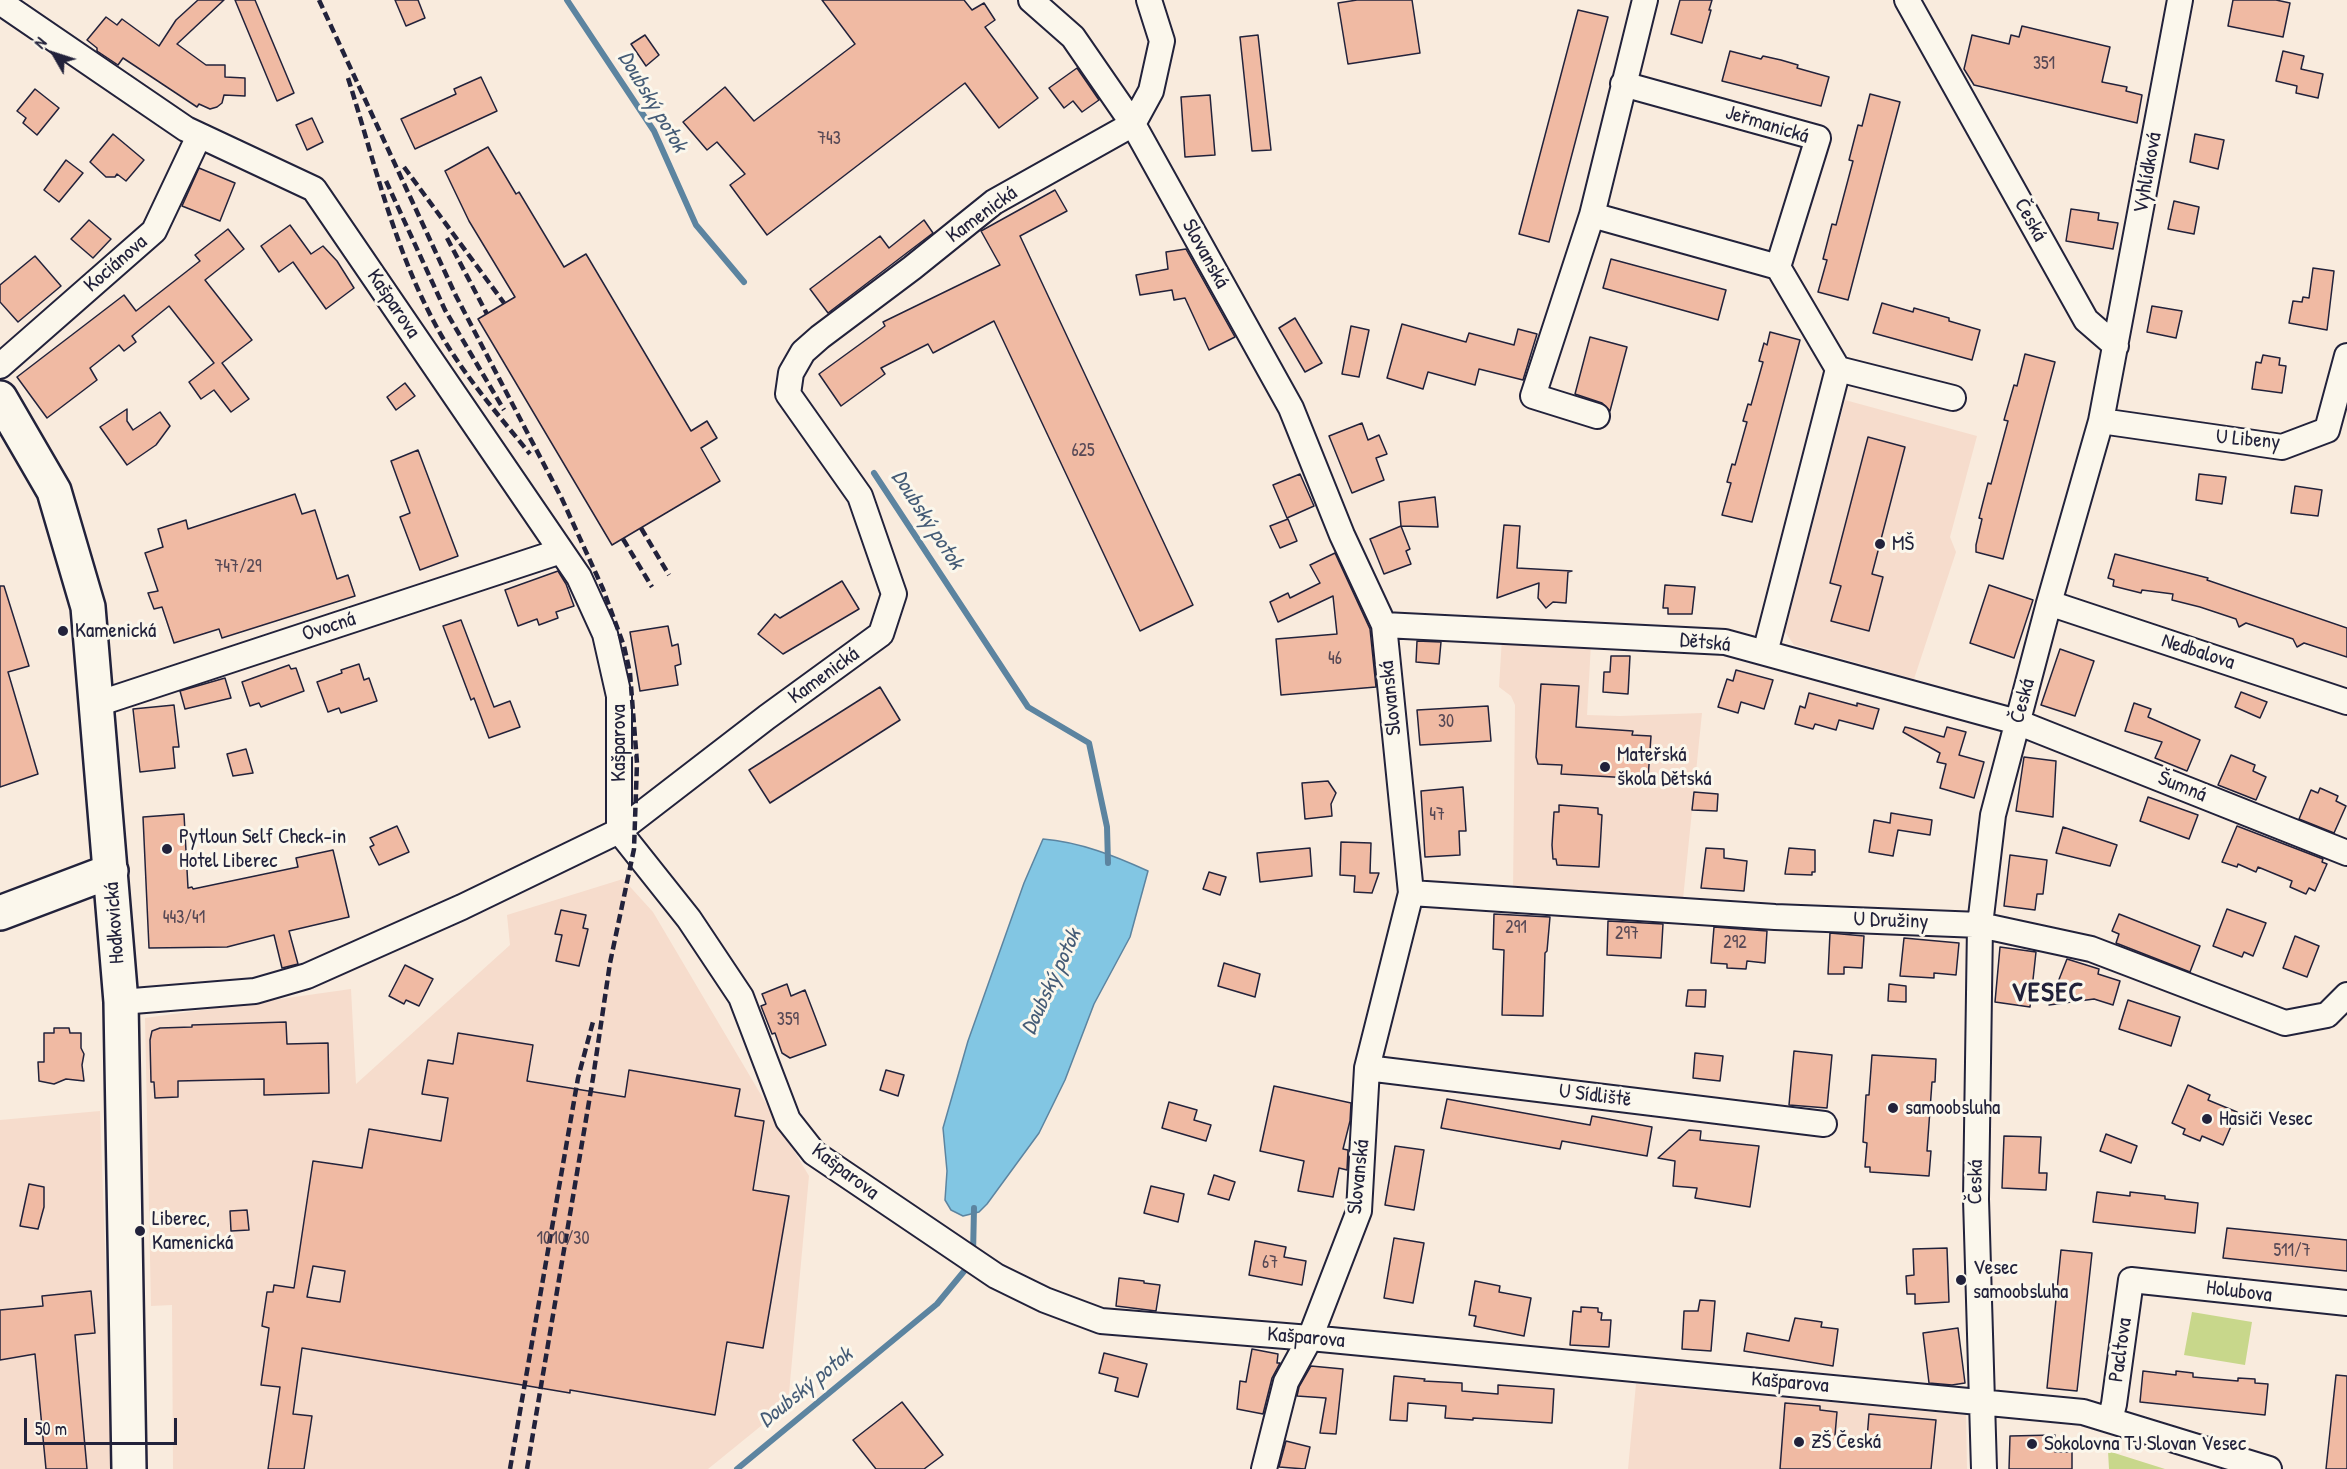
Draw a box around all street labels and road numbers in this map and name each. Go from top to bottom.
street label: Jeřmanická [1722,100,1812,150]
street label: Vyhlídková [2128,131,2168,215]
street label: Kamenická [942,181,1022,249]
street label: Česká [2008,194,2052,246]
street label: Slovanská [1176,215,1234,293]
street label: Kociánova [79,230,153,298]
street label: Kašparova [361,265,425,343]
street label: U Libeny [2215,425,2281,455]
street label: Ovocná [299,607,359,647]
street label: Dětská [1679,628,1731,658]
street label: Nedbalova [2158,628,2238,676]
street label: Kamenická [784,642,864,710]
street label: Slovanská [1375,659,1407,737]
street label: Česká [2005,676,2041,726]
street label: Kašparova [606,704,632,782]
street label: Šumná [2154,766,2210,808]
street label: Hodkovická [100,881,130,965]
street label: U Družiny [1853,907,1929,935]
street label: U Sídliště [1557,1079,1633,1113]
street label: Slovanská [1343,1138,1375,1216]
street label: Kašparova [806,1139,884,1205]
street label: Česká [1963,1159,1989,1205]
street label: Holubova [2205,1275,2273,1309]
street label: Pacltova [2104,1316,2138,1384]
street label: Kašparova [1266,1322,1346,1354]
street label: Kašparova [1750,1367,1830,1399]

